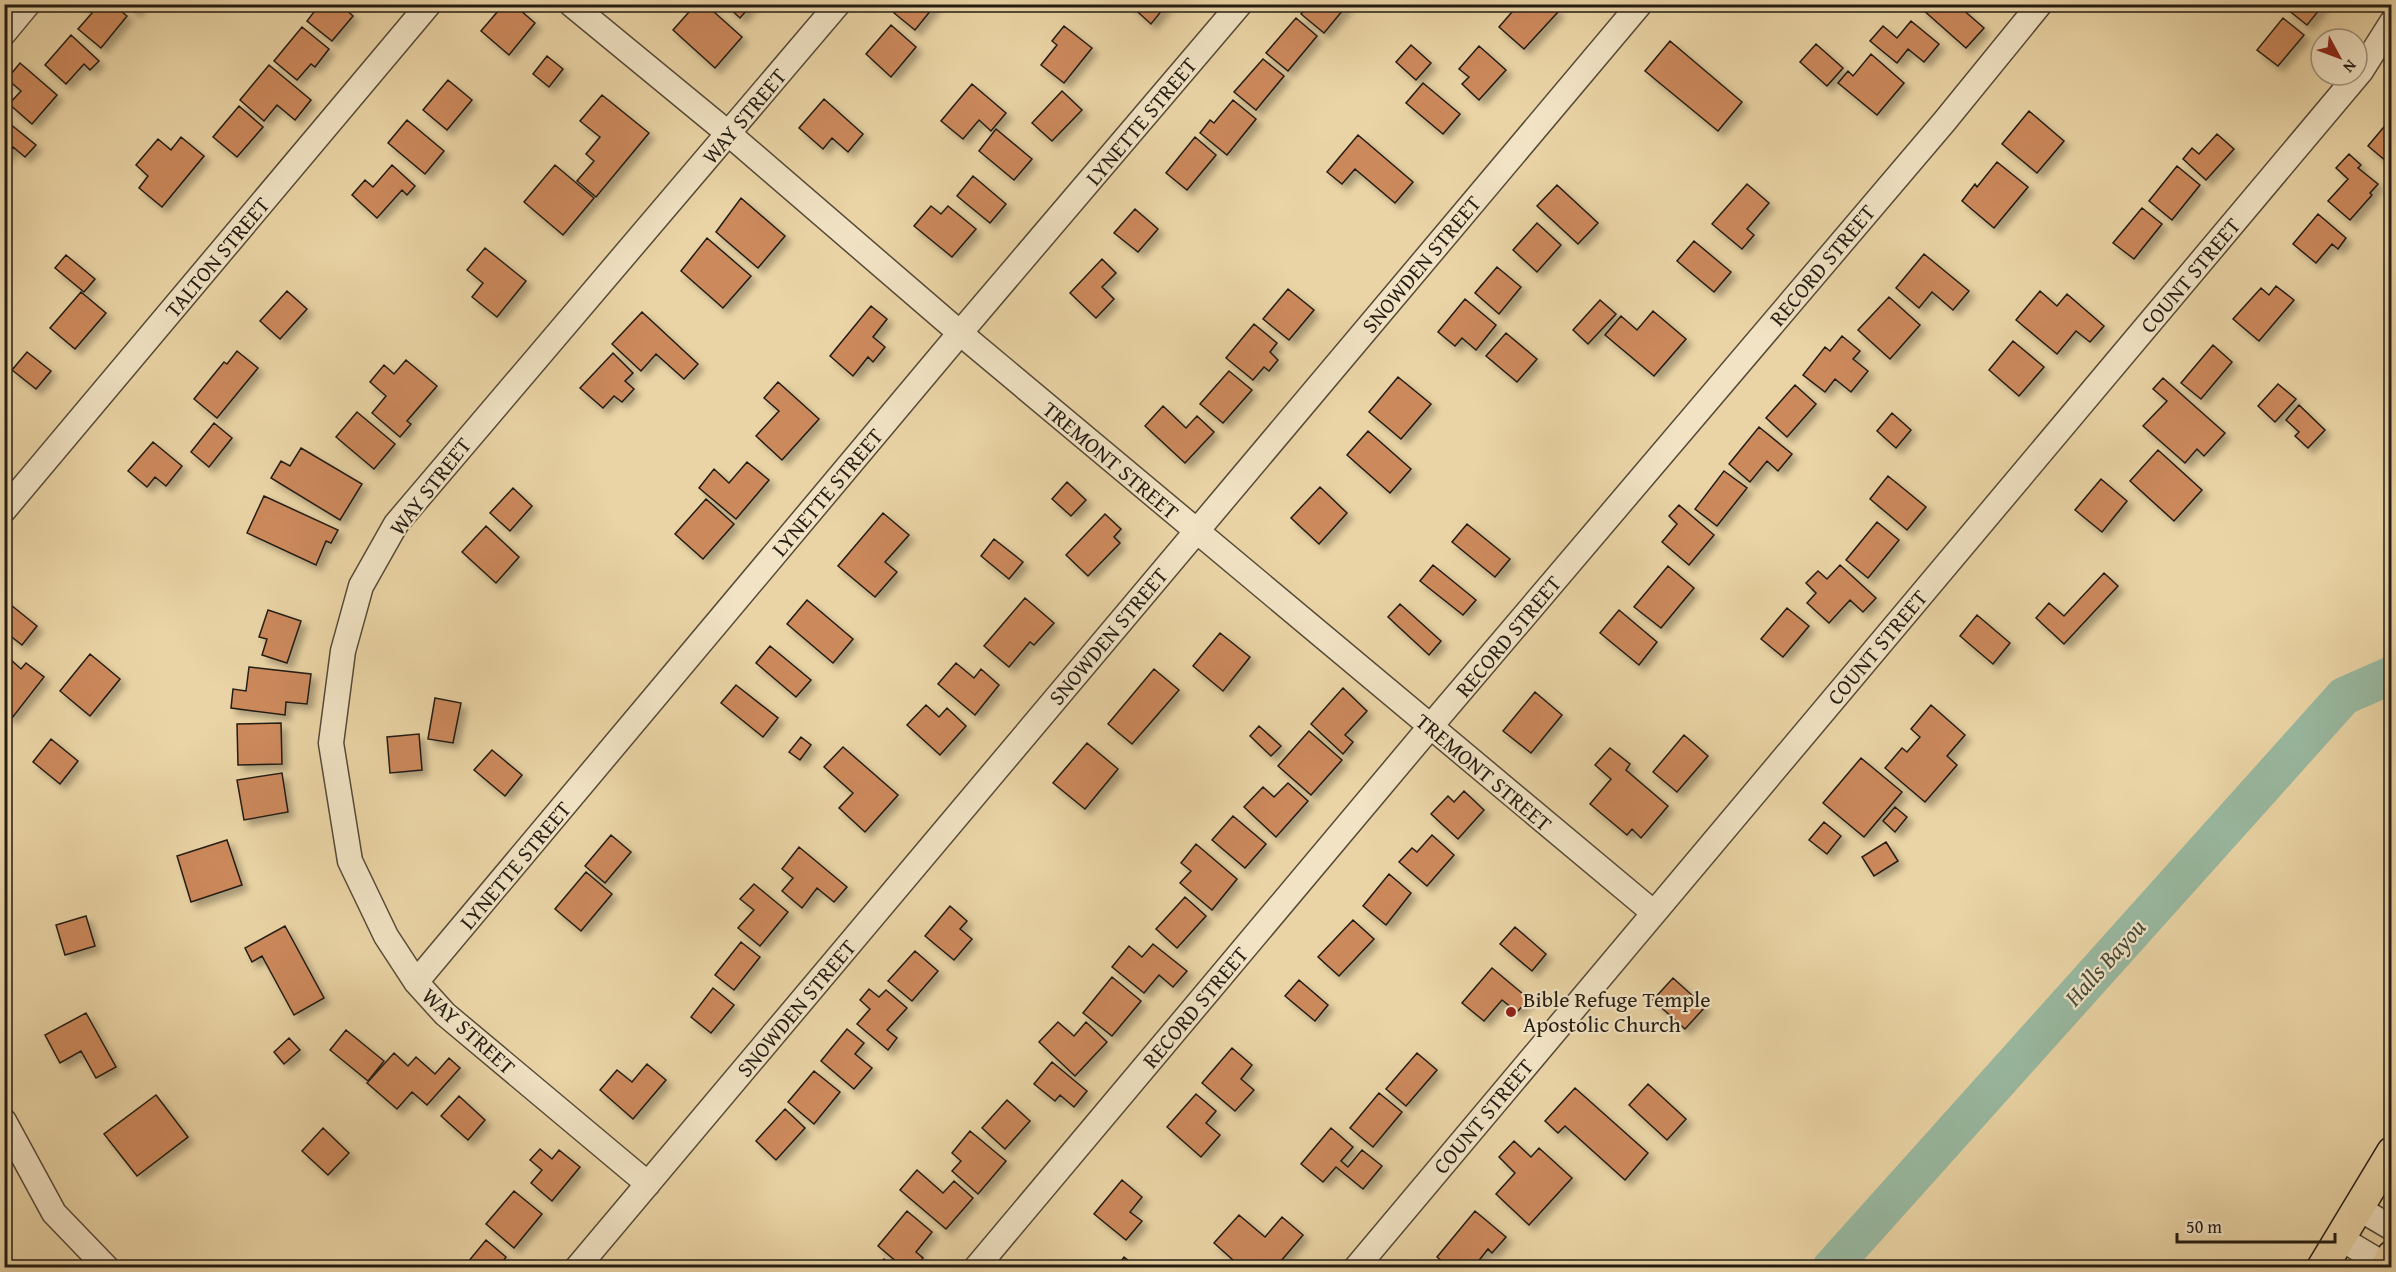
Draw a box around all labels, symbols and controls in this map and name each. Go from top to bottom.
north arrow [2309,27,2369,87]
street label: LYNETTE STREET [1078,50,1204,192]
text: N [2338,55,2363,79]
street label: WAY STREET [694,61,794,171]
street label: SNOWDEN STREET [1354,188,1488,340]
street label: TALTON STREET [157,190,277,324]
street label: RECORD STREET [1761,197,1883,333]
street label: COUNT STREET [2132,210,2248,340]
street label: TREMONT STREET [1036,393,1186,527]
street label: LYNETTE STREET [764,421,890,563]
street label: WAY STREET [381,430,479,542]
street label: SNOWDEN STREET [1041,560,1175,712]
street label: RECORD STREET [1447,568,1569,704]
street label: COUNT STREET [1819,582,1935,712]
street label: TREMONT STREET [1409,705,1559,839]
street label: LYNETTE STREET [452,794,578,936]
water label: Halls Bayou [2055,910,2154,1014]
street label: SNOWDEN STREET [729,932,863,1084]
street label: RECORD STREET [1134,939,1256,1075]
street label: WAY STREET [415,980,523,1082]
place label: Bible Refuge Temple Apostolic Church [1523,983,1711,1040]
marker: Bible Refuge Temple Apostolic Church [1504,1005,1518,1019]
street label: COUNT STREET [1425,1051,1541,1181]
scale bar [2177,1206,2334,1244]
text: 50 m [2186,1213,2222,1240]

